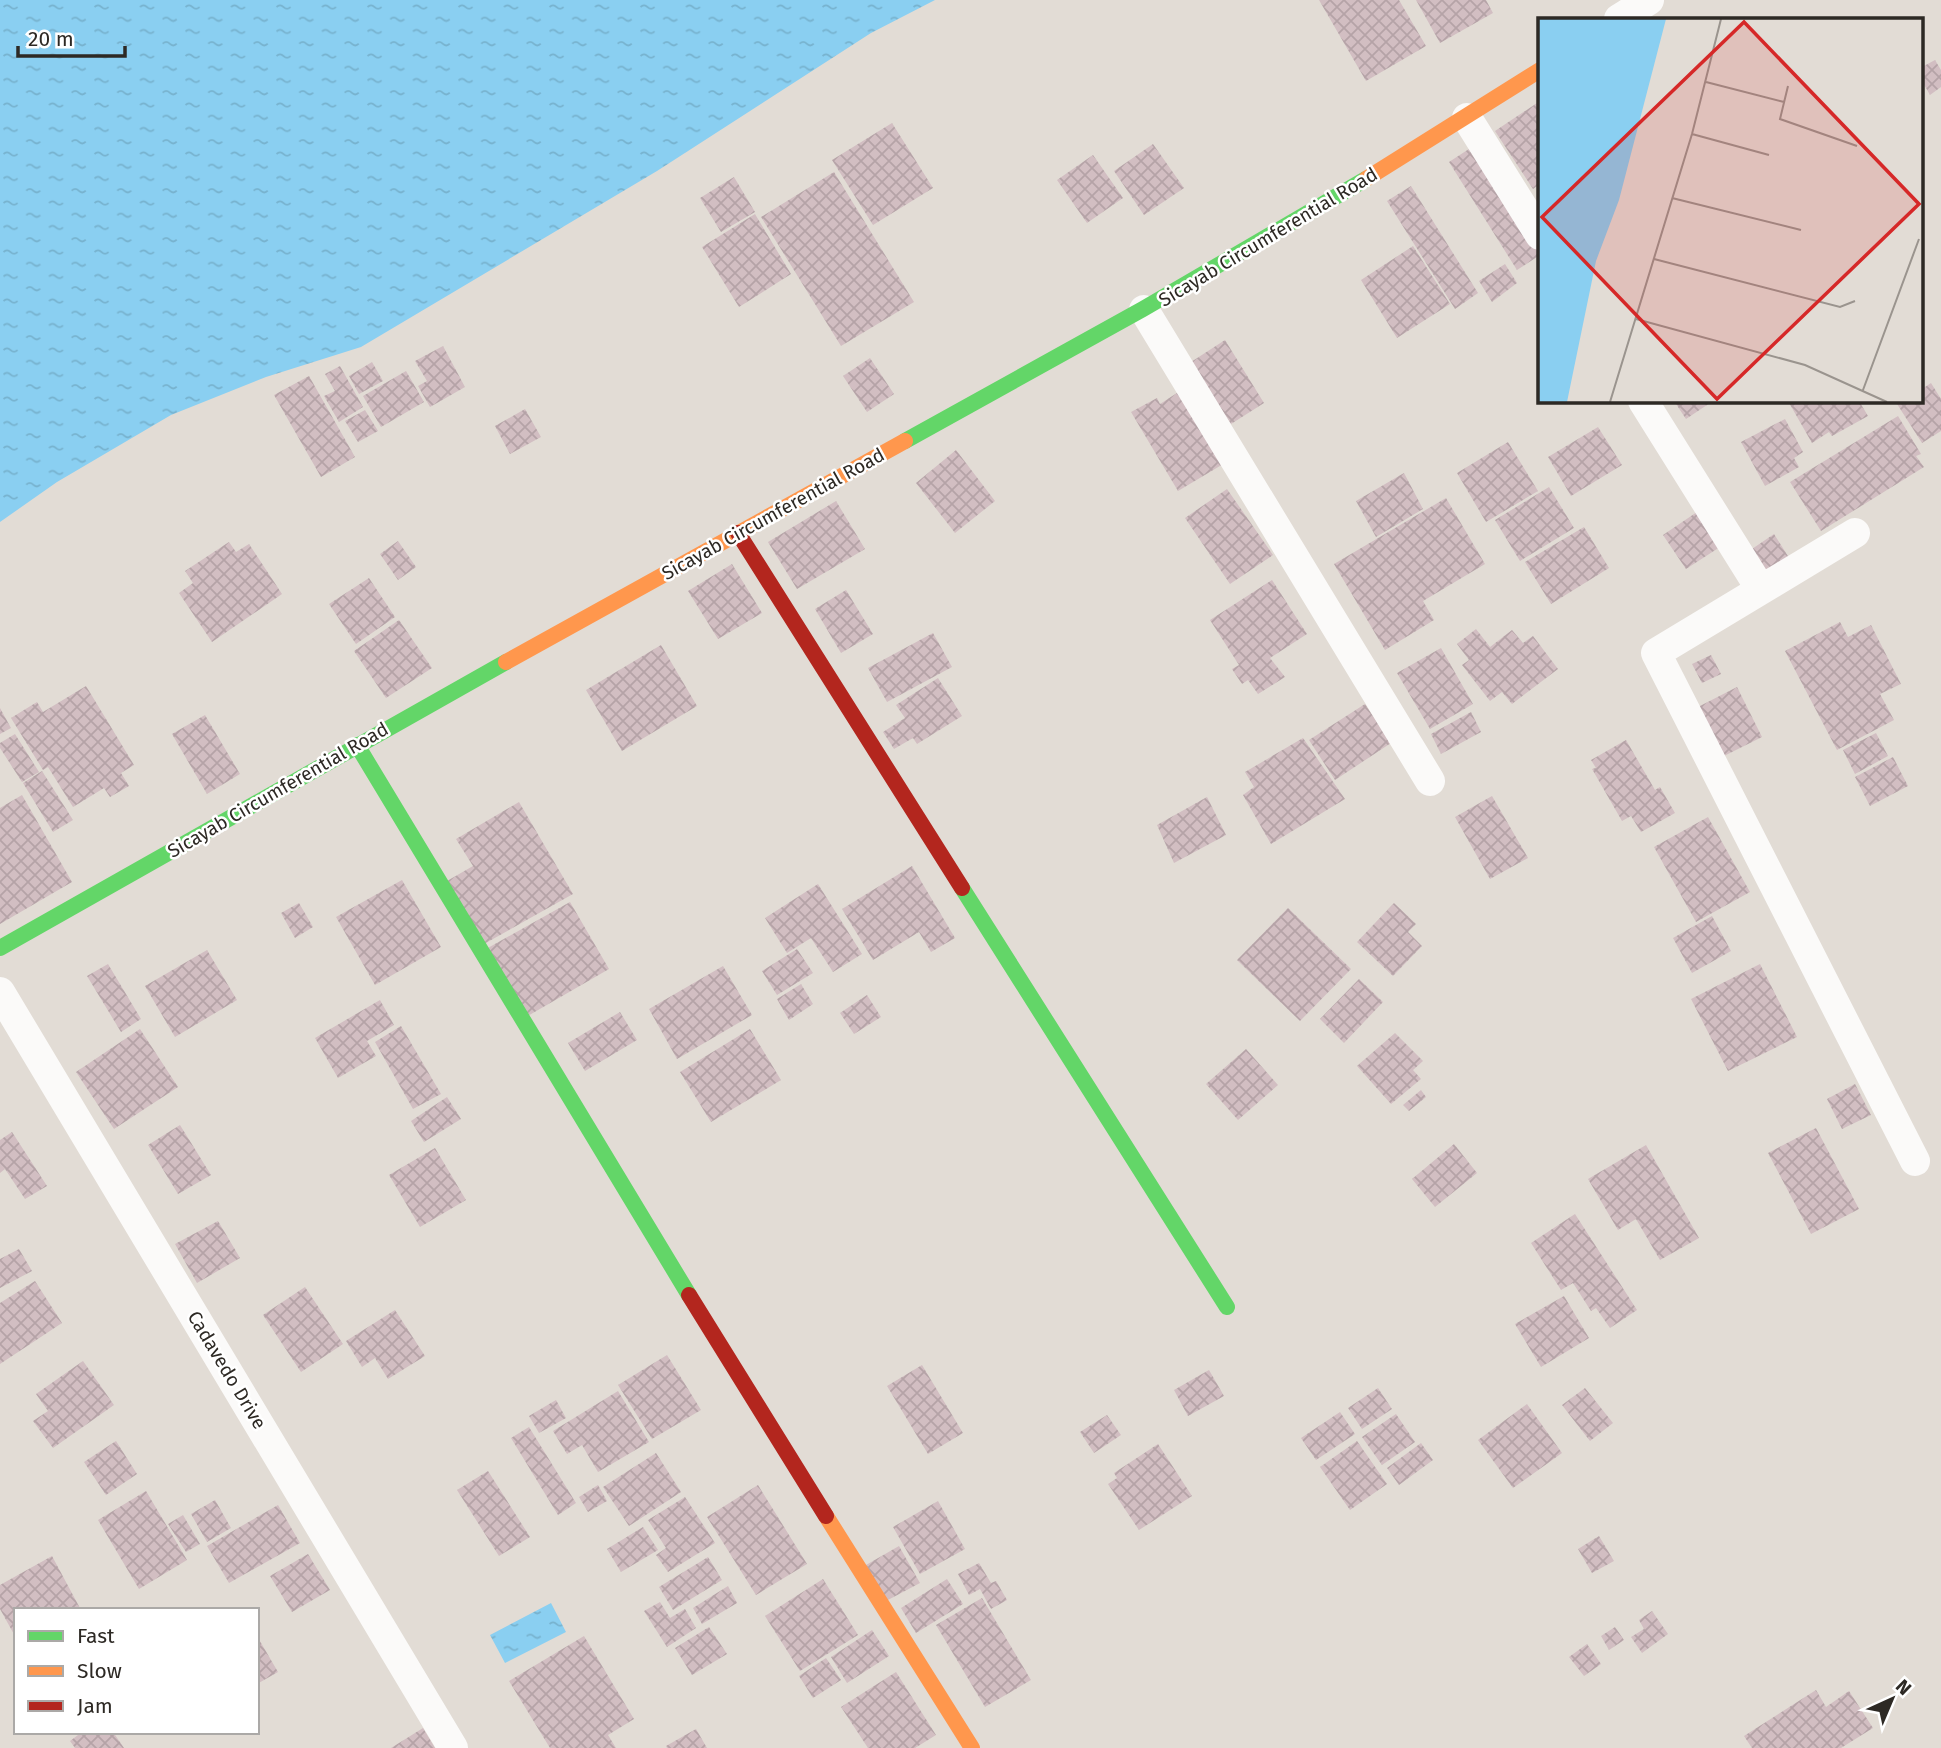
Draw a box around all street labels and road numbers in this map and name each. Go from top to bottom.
street label: Sicayab Circumferential Road [1155,163,1381,311]
street label: Sicayab Circumferential Road [658,443,888,585]
street label: Sicayab Circumferential Road [164,717,392,863]
street label: Cadavedo Drive [183,1307,271,1433]

